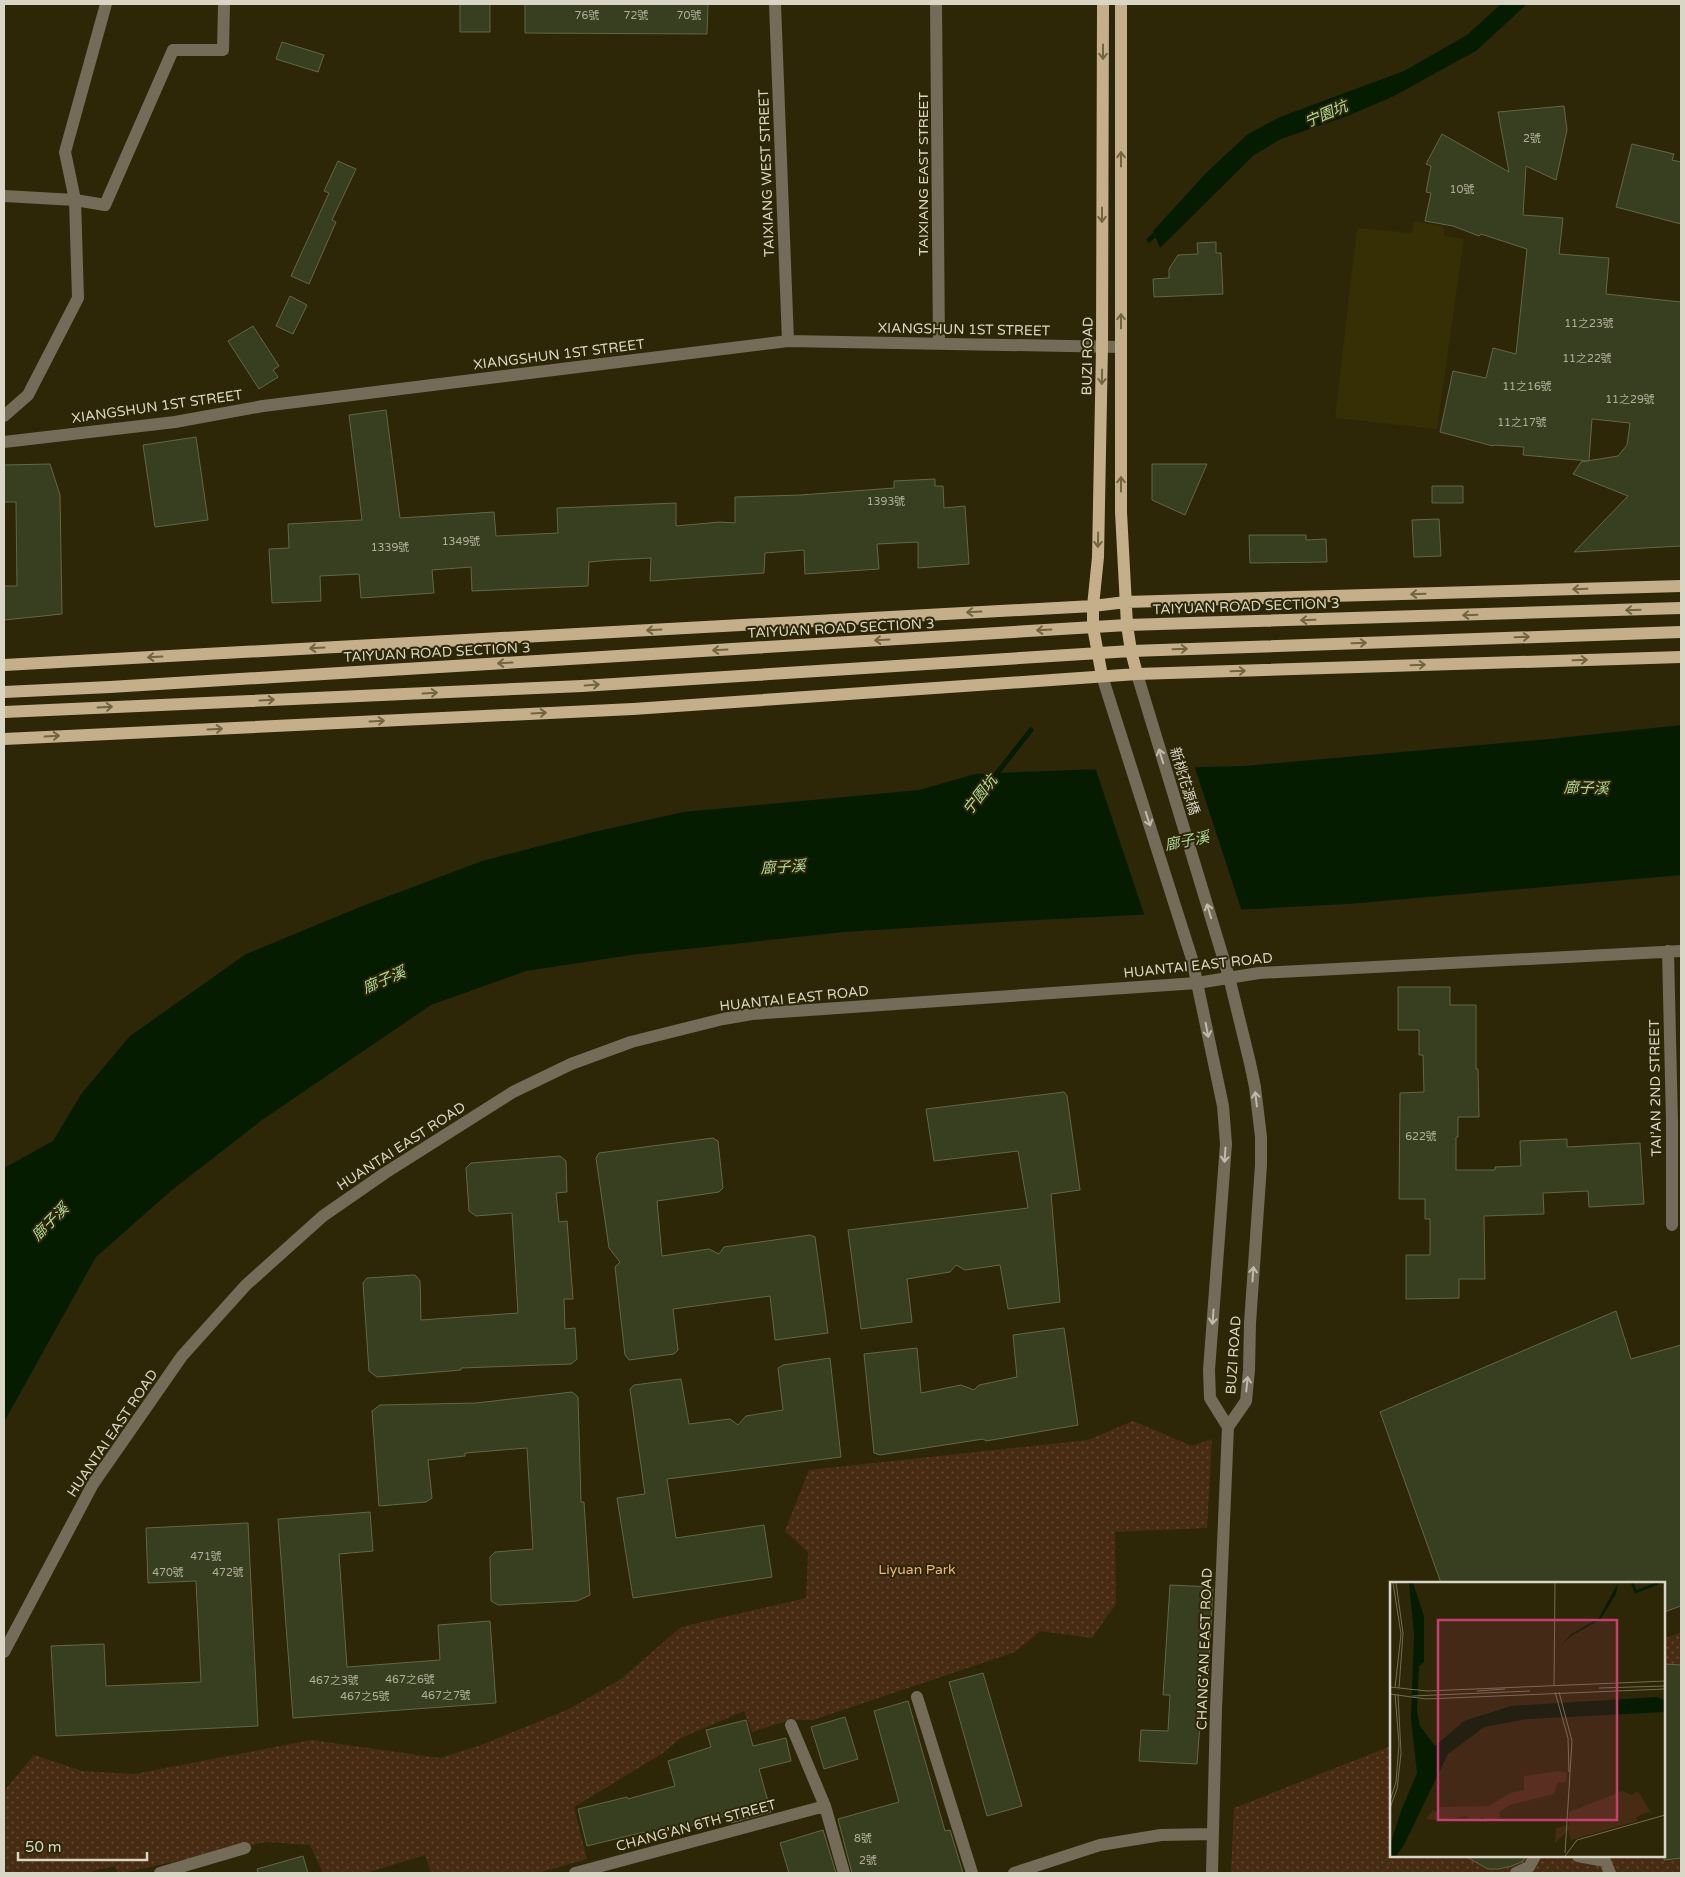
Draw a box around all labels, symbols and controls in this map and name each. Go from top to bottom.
house number: 76號 [575,9,599,22]
house number: 72號 [624,9,648,22]
house number: 70號 [677,9,701,22]
one-way arrow [1098,44,1108,60]
street label: TAIXIANG WEST STREET [755,88,778,257]
street label: TAIXIANG EAST STREET [915,92,932,256]
water label: 宁園坑 [1302,96,1352,131]
house number: 2號 [1523,132,1541,145]
one-way arrow [1116,151,1126,167]
house number: 10號 [1450,183,1474,196]
one-way arrow [1097,206,1107,223]
one-way arrow [1116,313,1126,330]
street label: BUZI ROAD [1078,316,1097,396]
house number: 11之23號 [1564,317,1614,330]
street label: XIANGSHUN 1ST STREET [878,319,1051,340]
street label: XIANGSHUN 1ST STREET [472,335,646,373]
house number: 11之22號 [1562,352,1612,365]
one-way arrow [1097,369,1106,385]
house number: 11之16號 [1502,380,1552,393]
street label: XIANGSHUN 1ST STREET [71,386,244,427]
house number: 11之29號 [1605,393,1655,406]
house number: 11之17號 [1497,416,1547,429]
one-way arrow [1116,476,1126,492]
house number: 1393號 [867,495,905,508]
one-way arrow [1094,532,1103,548]
house number: 1349號 [442,535,480,548]
house number: 1339號 [371,541,409,554]
one-way arrow [1572,585,1588,594]
one-way arrow [1410,589,1426,599]
street label: TAIYUAN ROAD SECTION 3 [1152,595,1340,618]
one-way arrow [1625,605,1641,615]
one-way arrow [966,608,982,617]
one-way arrow [1462,610,1478,620]
street label: TAIYUAN ROAD SECTION 3 [747,615,935,642]
one-way arrow [1300,615,1316,625]
one-way arrow [647,625,663,634]
one-way arrow [1036,626,1052,635]
one-way arrow [1514,632,1530,642]
one-way arrow [874,636,890,645]
one-way arrow [1351,638,1367,648]
street label: TAIYUAN ROAD SECTION 3 [343,639,531,666]
one-way arrow [310,644,326,653]
one-way arrow [1171,645,1187,654]
one-way arrow [712,646,728,655]
one-way arrow [147,653,163,662]
one-way arrow [1572,655,1588,665]
one-way arrow [497,659,513,668]
one-way arrow [1410,660,1426,670]
one-way arrow [1230,666,1246,676]
one-way arrow [584,681,600,690]
one-way arrow [421,688,437,697]
one-way arrow [259,695,275,704]
one-way arrow [97,703,113,712]
one-way arrow [531,709,547,718]
one-way arrow [368,716,385,726]
one-way arrow [207,724,223,733]
one-way arrow [44,732,60,741]
street label: 新桃花源橋 [1166,745,1203,817]
one-way arrow [1156,748,1166,764]
water label: 宁園坑 [959,770,1002,818]
water label: 廍子溪 [1563,779,1611,797]
one-way arrow [1143,811,1153,827]
water label: 廍子溪 [1163,827,1213,854]
water label: 廍子溪 [760,857,808,877]
one-way arrow [1204,903,1214,919]
street label: HUANTAI EAST ROAD [1123,949,1274,982]
water label: 廍子溪 [360,962,410,997]
street label: HUANTAI EAST ROAD [719,982,870,1015]
street label: TAI’AN 2ND STREET [1646,1019,1665,1157]
one-way arrow [1202,1022,1212,1038]
one-way arrow [1251,1092,1261,1108]
street label: HUANTAI EAST ROAD [334,1098,469,1194]
house number: 622號 [1405,1130,1437,1143]
one-way arrow [1220,1146,1230,1162]
water label: 廍子溪 [28,1198,74,1244]
one-way arrow [1249,1266,1258,1282]
one-way arrow [1208,1308,1217,1324]
street label: BUZI ROAD [1222,1315,1245,1395]
street label: HUANTAI EAST ROAD [63,1366,161,1500]
one-way arrow [1243,1376,1252,1392]
house number: 471號 [190,1550,222,1563]
park label: Liyuan Park [878,1561,956,1578]
house number: 470號 [152,1566,184,1579]
house number: 472號 [212,1566,244,1579]
street label: CHANG’AN EAST ROAD [1193,1568,1216,1730]
inset map [1390,1582,1665,1857]
house number: 467之6號 [385,1673,435,1686]
house number: 467之3號 [309,1674,359,1687]
house number: 467之7號 [421,1689,471,1702]
house number: 467之5號 [340,1690,390,1703]
street label: CHANG’AN 6TH STREET [614,1796,778,1855]
scale bar [18,1830,146,1862]
house number: 8號 [854,1832,872,1845]
text: 50 m [25,1838,62,1856]
house number: 2號 [859,1854,877,1867]

